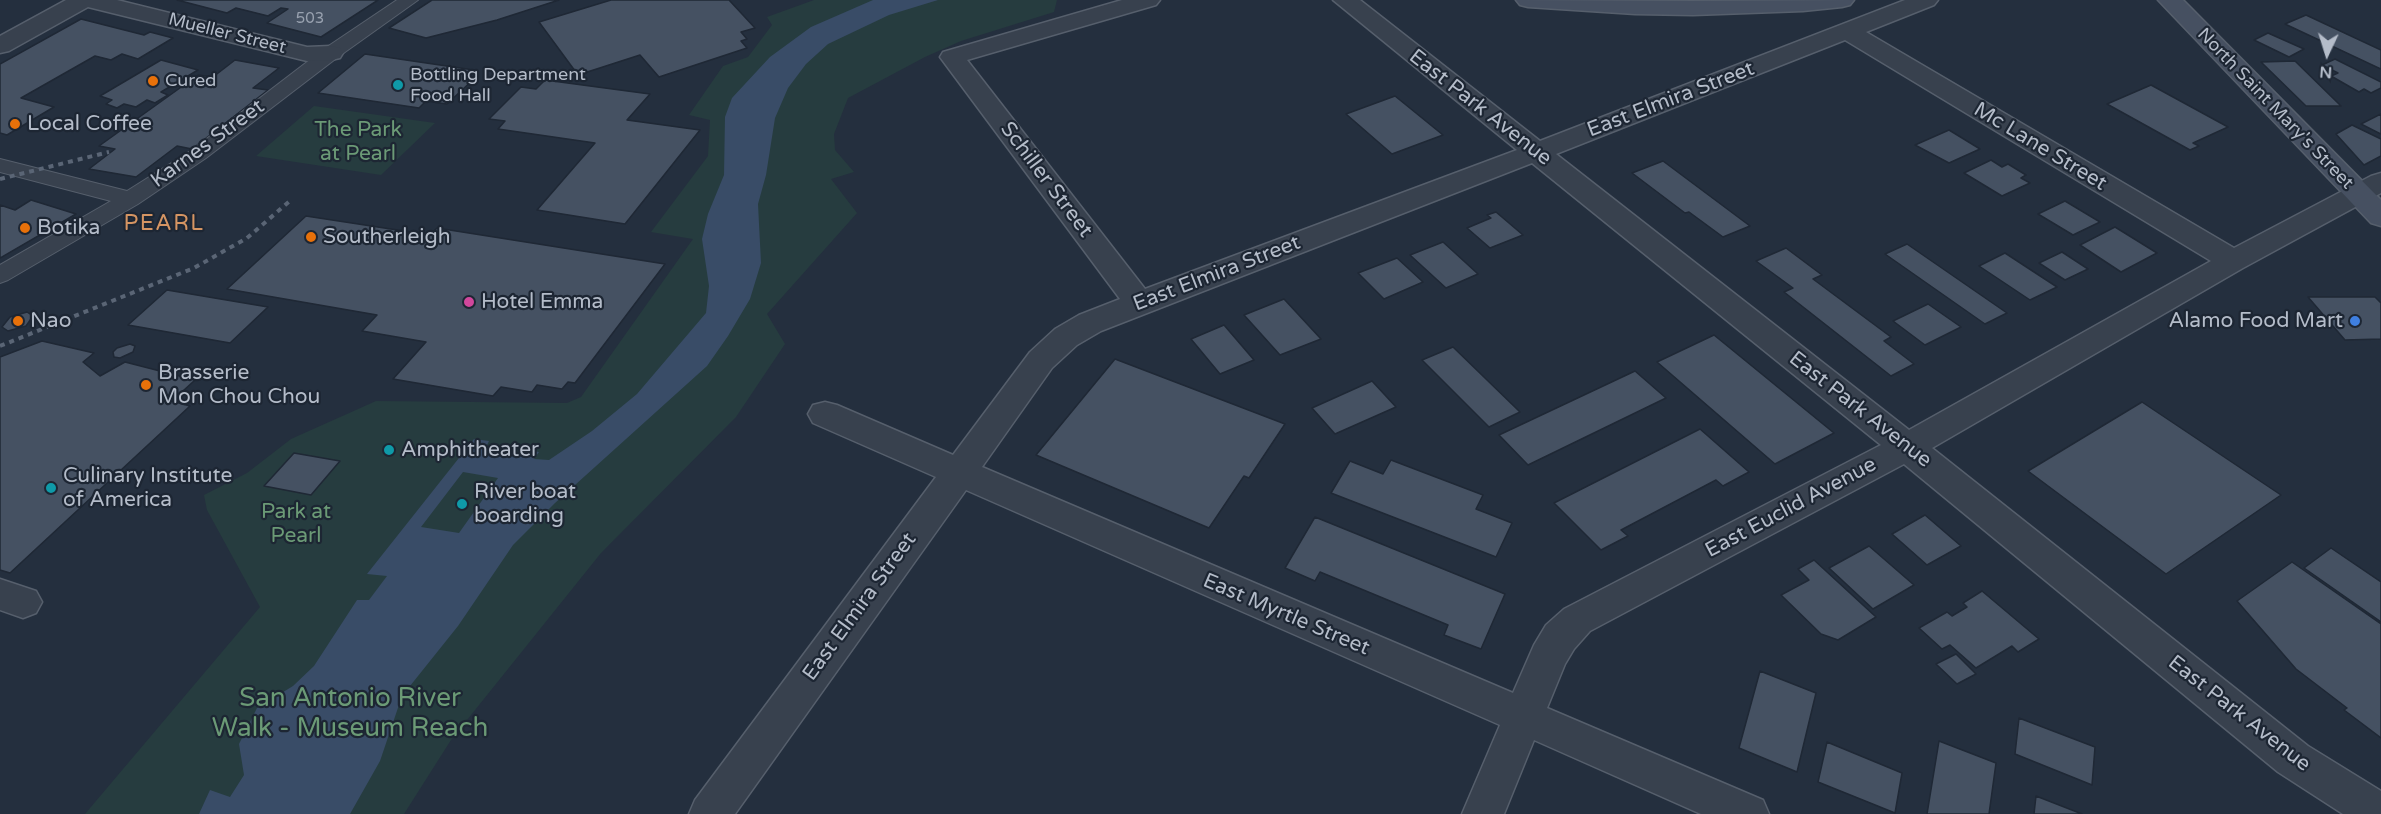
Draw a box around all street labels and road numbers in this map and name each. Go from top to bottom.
street label: Mueller Street [166,9,288,59]
street label: North Saint Mary's Street [2192,24,2358,194]
street label: East Park Avenue [1404,45,1556,171]
street label: East Elmira Street [1584,57,1758,143]
street label: Karnes Street [146,94,270,194]
street label: Mc Lane Street [1969,97,2111,197]
street label: Schiller Street [994,117,1098,243]
street label: East Elmira Street [1130,231,1304,317]
street label: East Park Avenue [1784,347,1936,473]
street label: East Euclid Avenue [1701,452,1881,564]
street label: East Elmira Street [798,528,922,686]
street label: East Myrtle Street [1199,569,1373,661]
street label: East Park Avenue [2163,651,2315,777]

